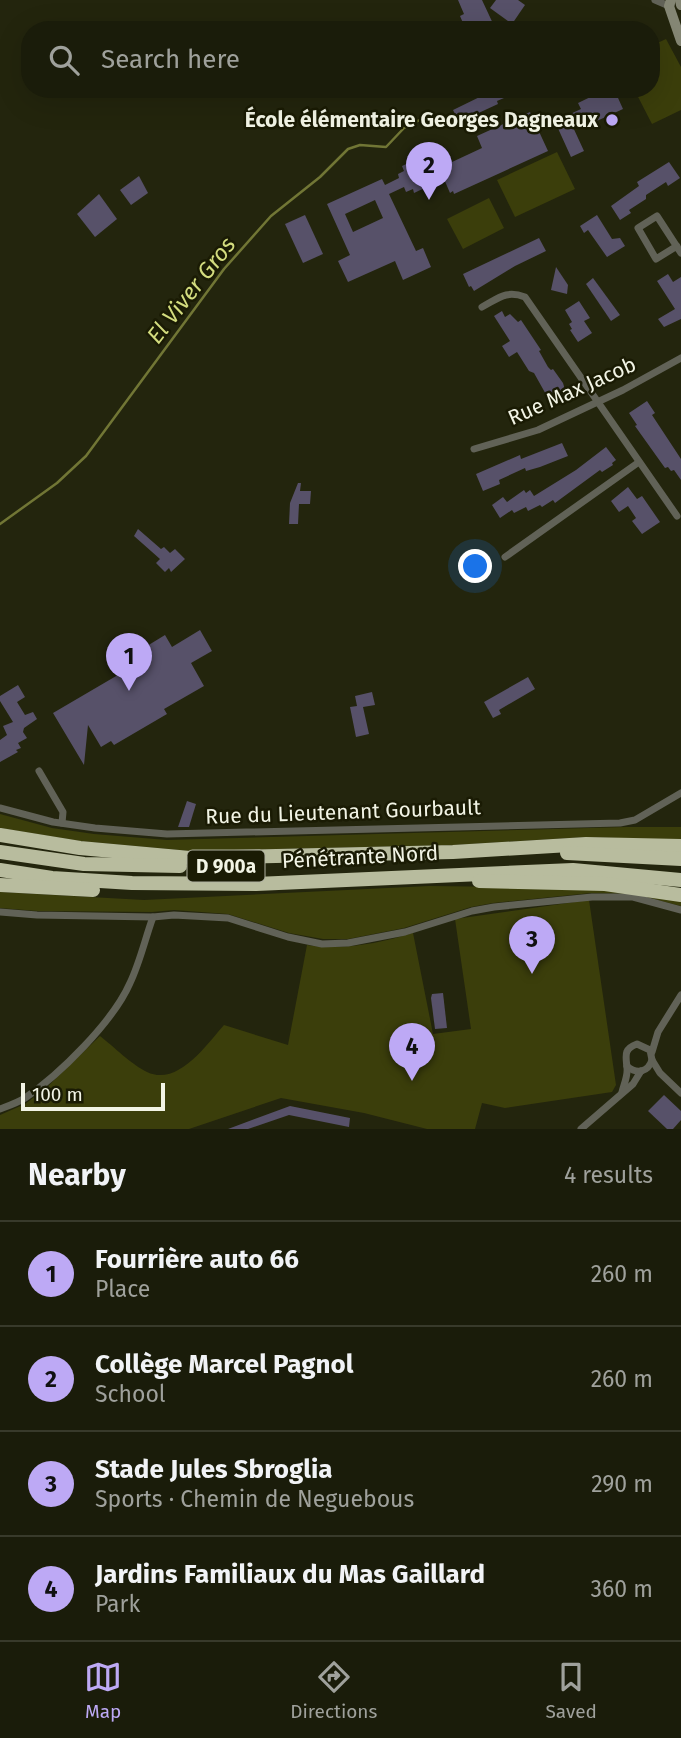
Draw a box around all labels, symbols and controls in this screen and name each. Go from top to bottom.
search box [21,21,660,98]
icon: search [45,41,83,79]
text: Search here [101,44,240,75]
place label: École élémentaire Georges Dagneaux [245,106,598,133]
marker: École élémentaire Georges Dagneaux [604,112,620,128]
pin: 2 [406,142,452,200]
water label: El Viver Gros [141,231,242,349]
street label: Rue Max Jacob [504,351,640,431]
your location [458,549,492,583]
pin: 1 [106,633,152,691]
street label: Rue du Lieutenant Gourbault [205,794,482,830]
street label: Pénétrante Nord [281,840,439,874]
road number: D 900a [188,850,264,881]
pin: 3 [509,916,555,974]
pin: 4 [389,1023,435,1081]
scale bar [21,1080,164,1112]
text: 100 m [32,1083,83,1106]
text: Nearby [28,1157,126,1193]
text: 4 results [564,1161,653,1189]
text: Fourrière auto 66 [95,1244,299,1275]
text: 1 [46,1260,56,1288]
text: 260 m [591,1260,653,1288]
text: Place [95,1275,150,1303]
text: Collège Marcel Pagnol [95,1349,354,1380]
text: 2 [45,1365,57,1393]
text: 260 m [591,1365,653,1393]
text: School [95,1380,166,1408]
text: Stade Jules Sbroglia [95,1454,333,1485]
text: 3 [45,1470,57,1498]
text: 290 m [591,1470,653,1498]
text: Sports · Chemin de Neguebous [95,1485,414,1513]
text: Jardins Familiaux du Mas Gaillard [95,1559,485,1590]
text: 4 [45,1575,58,1603]
text: 360 m [591,1575,653,1603]
text: Park [95,1590,140,1618]
tab: Map [84,1658,122,1723]
tab: Directions [290,1658,377,1723]
tab: Saved [546,1658,597,1723]

